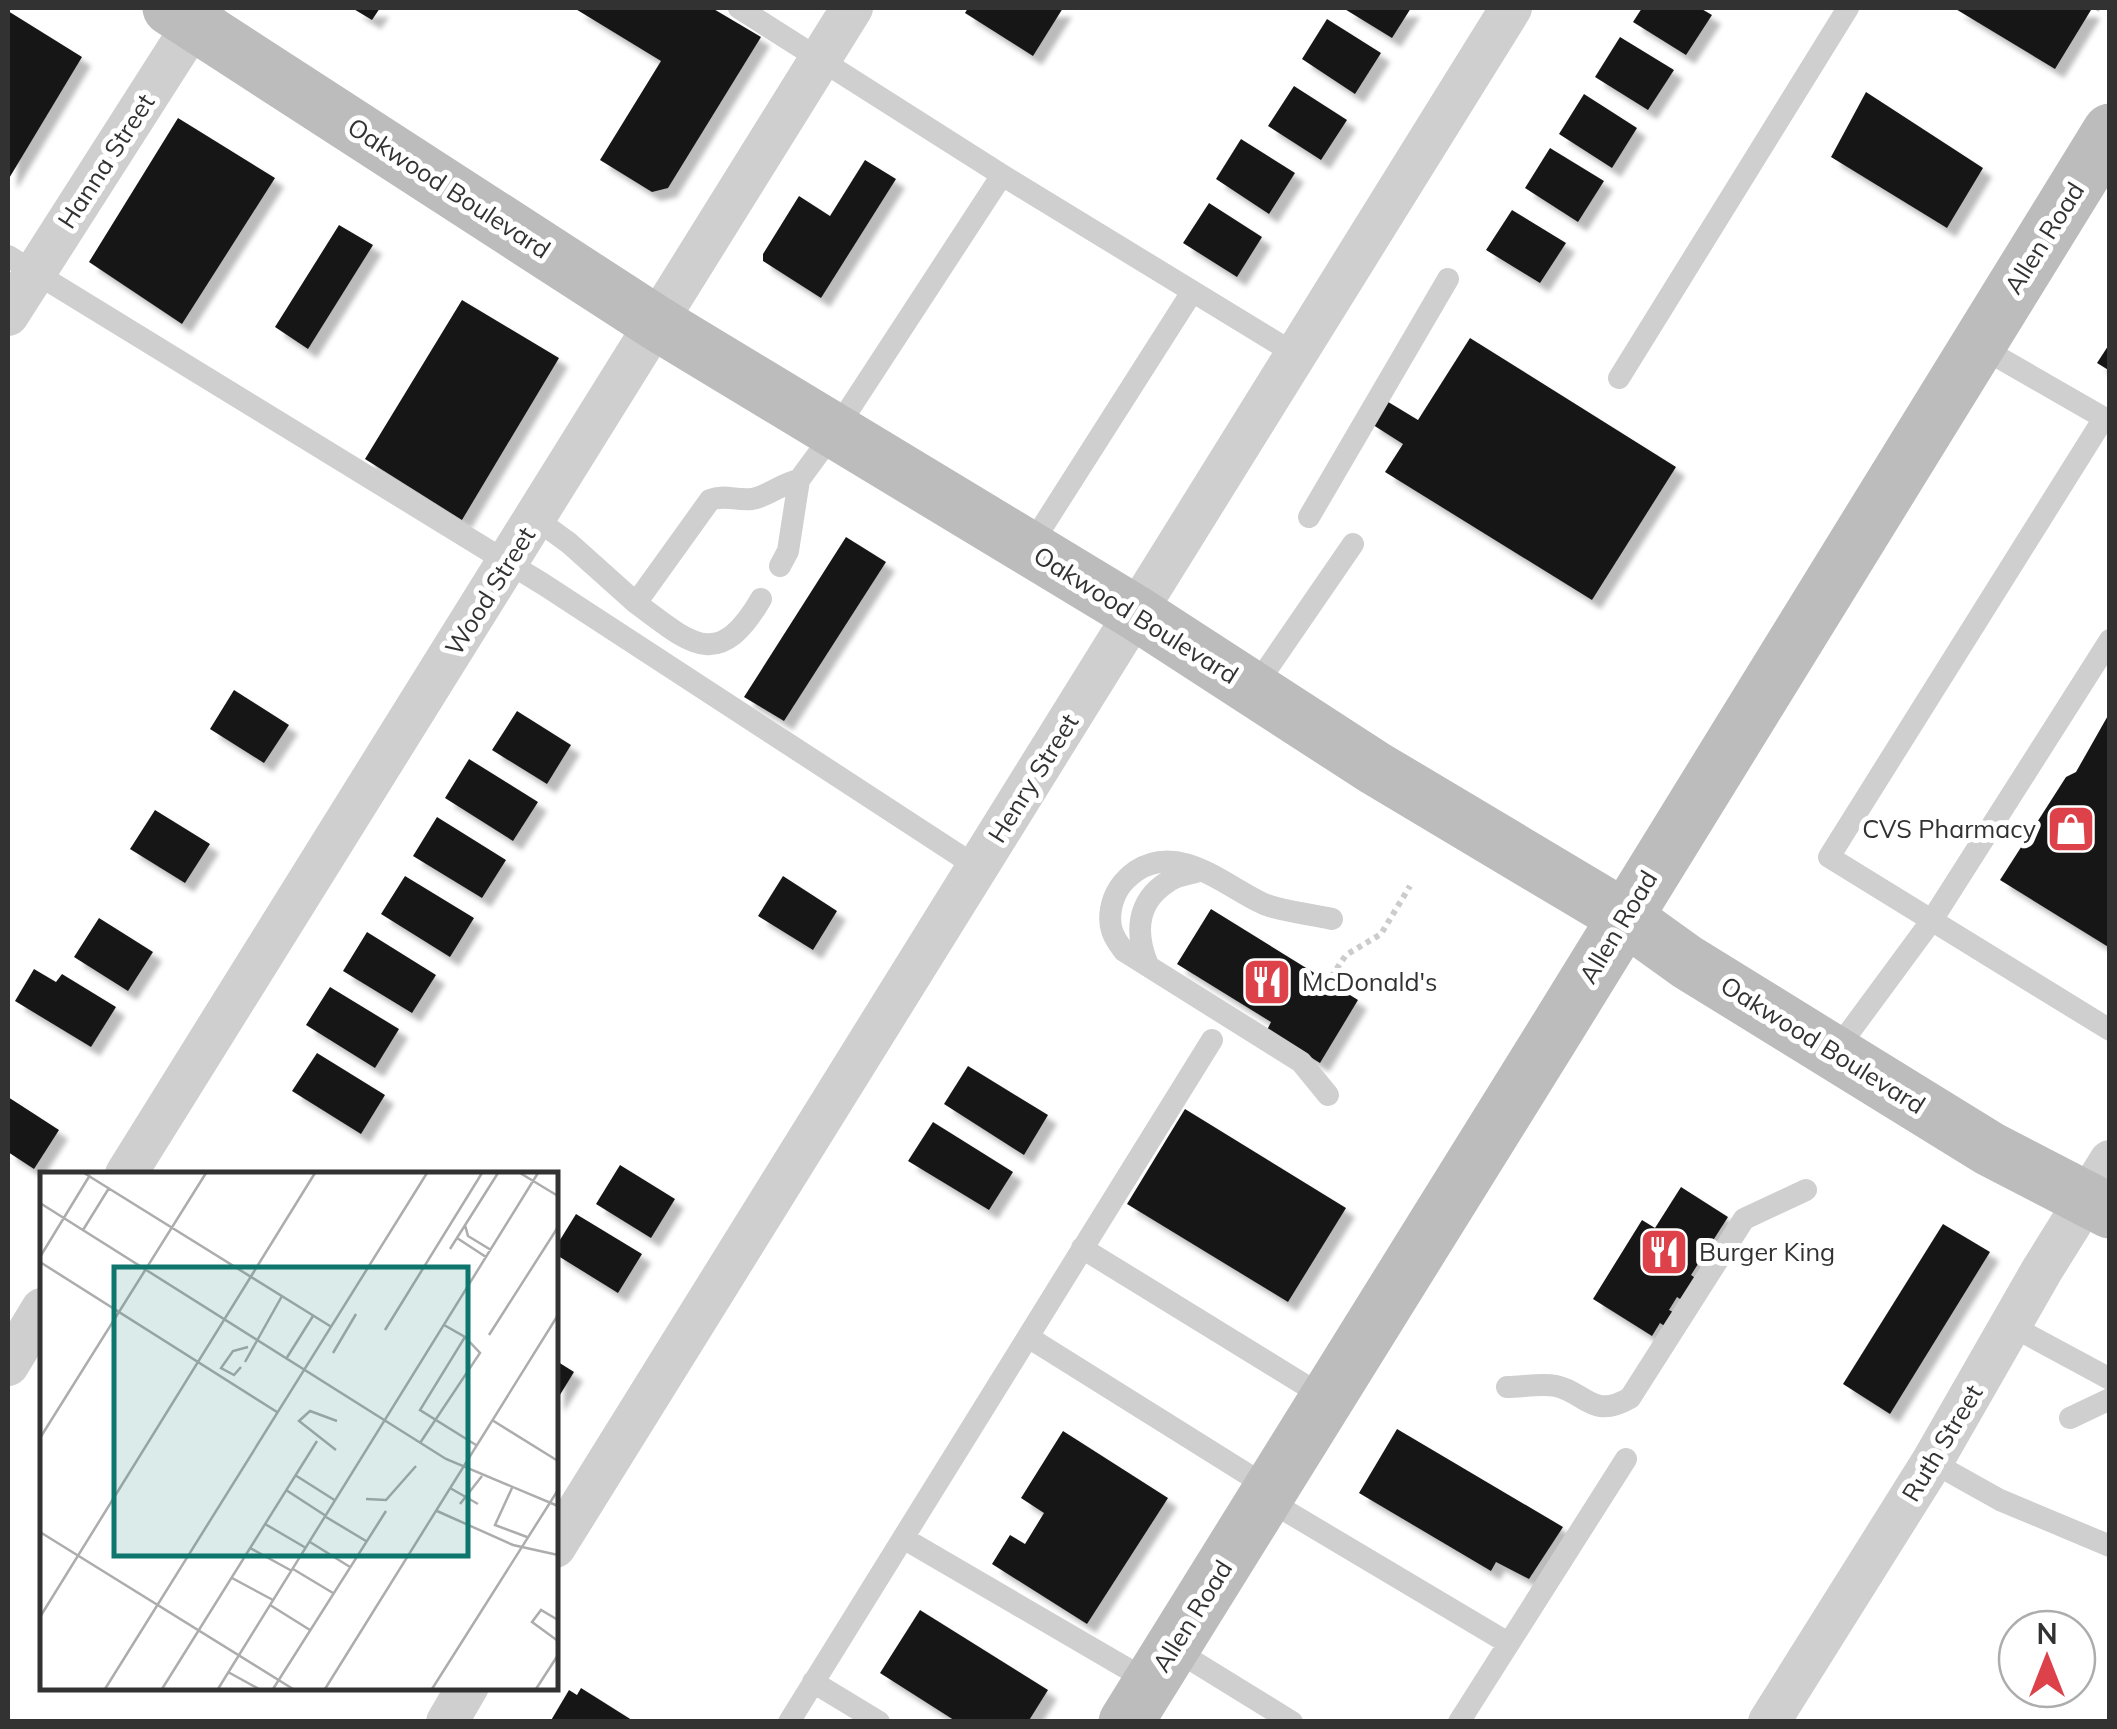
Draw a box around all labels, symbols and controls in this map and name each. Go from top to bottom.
street label: Hanna Street [51,87,161,234]
street label: Oakwood Boulevard [342,110,556,265]
street label: Allen Road [1997,176,2090,300]
street label: Wood Street [438,521,541,661]
street label: Oakwood Boulevard [1028,539,1244,690]
street label: Henry Street [981,707,1085,848]
shop icon: CVS Pharmacy [2045,803,2097,855]
place label: CVS Pharmacy [1862,813,2036,844]
street label: Allen Road [1572,865,1663,989]
restaurant icon: McDonald's [1241,956,1293,1008]
place label: McDonald's [1302,966,1437,997]
street label: Oakwood Boulevard [1715,969,1931,1120]
inset map [40,1172,558,1689]
restaurant icon: Burger King [1638,1226,1690,1278]
place label: Burger King [1699,1236,1835,1267]
street label: Ruth Street [1895,1378,1989,1507]
street label: Allen Road [1145,1554,1238,1678]
north arrow [1997,1609,2097,1709]
text: N [2036,1616,2058,1651]

